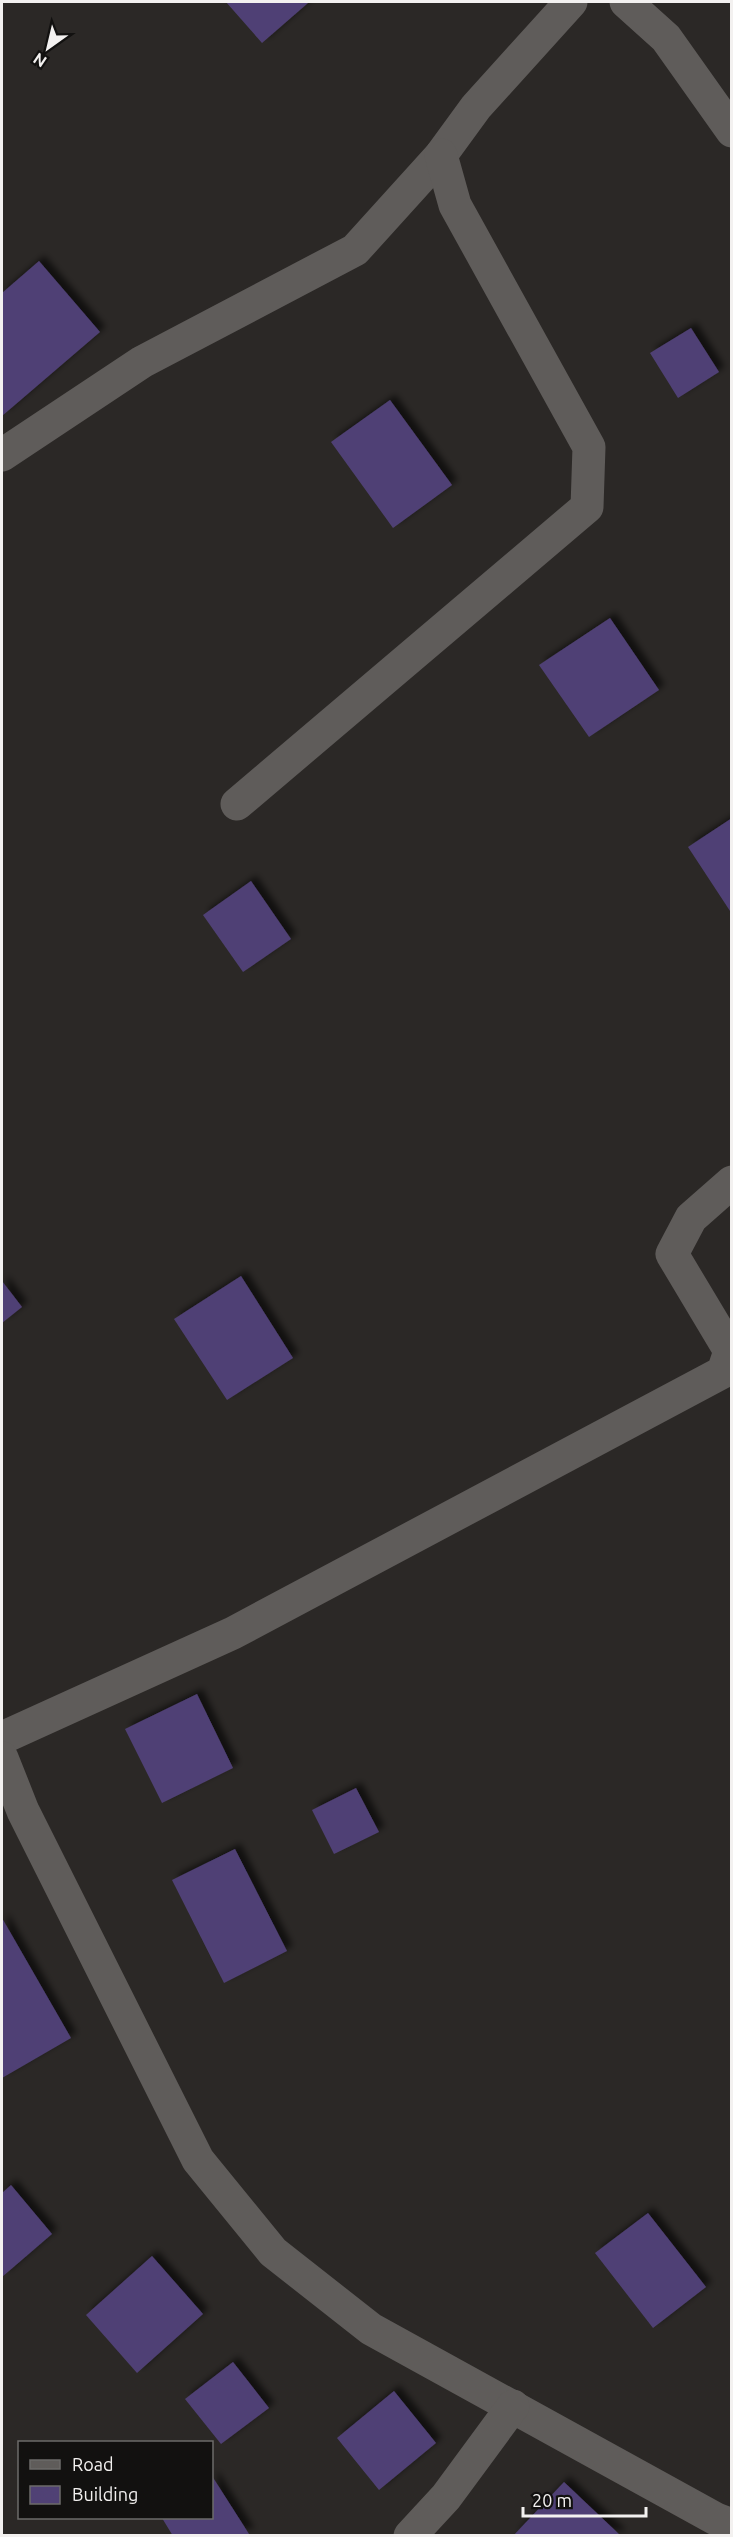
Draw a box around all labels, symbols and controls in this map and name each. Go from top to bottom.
north arrow [18,18,78,78]
text: N [30,50,50,71]
legend [18,2441,213,2519]
text: Road [72,2454,114,2474]
scale bar [523,2480,646,2518]
text: Building [72,2484,138,2504]
text: 20 m [532,2490,572,2510]

